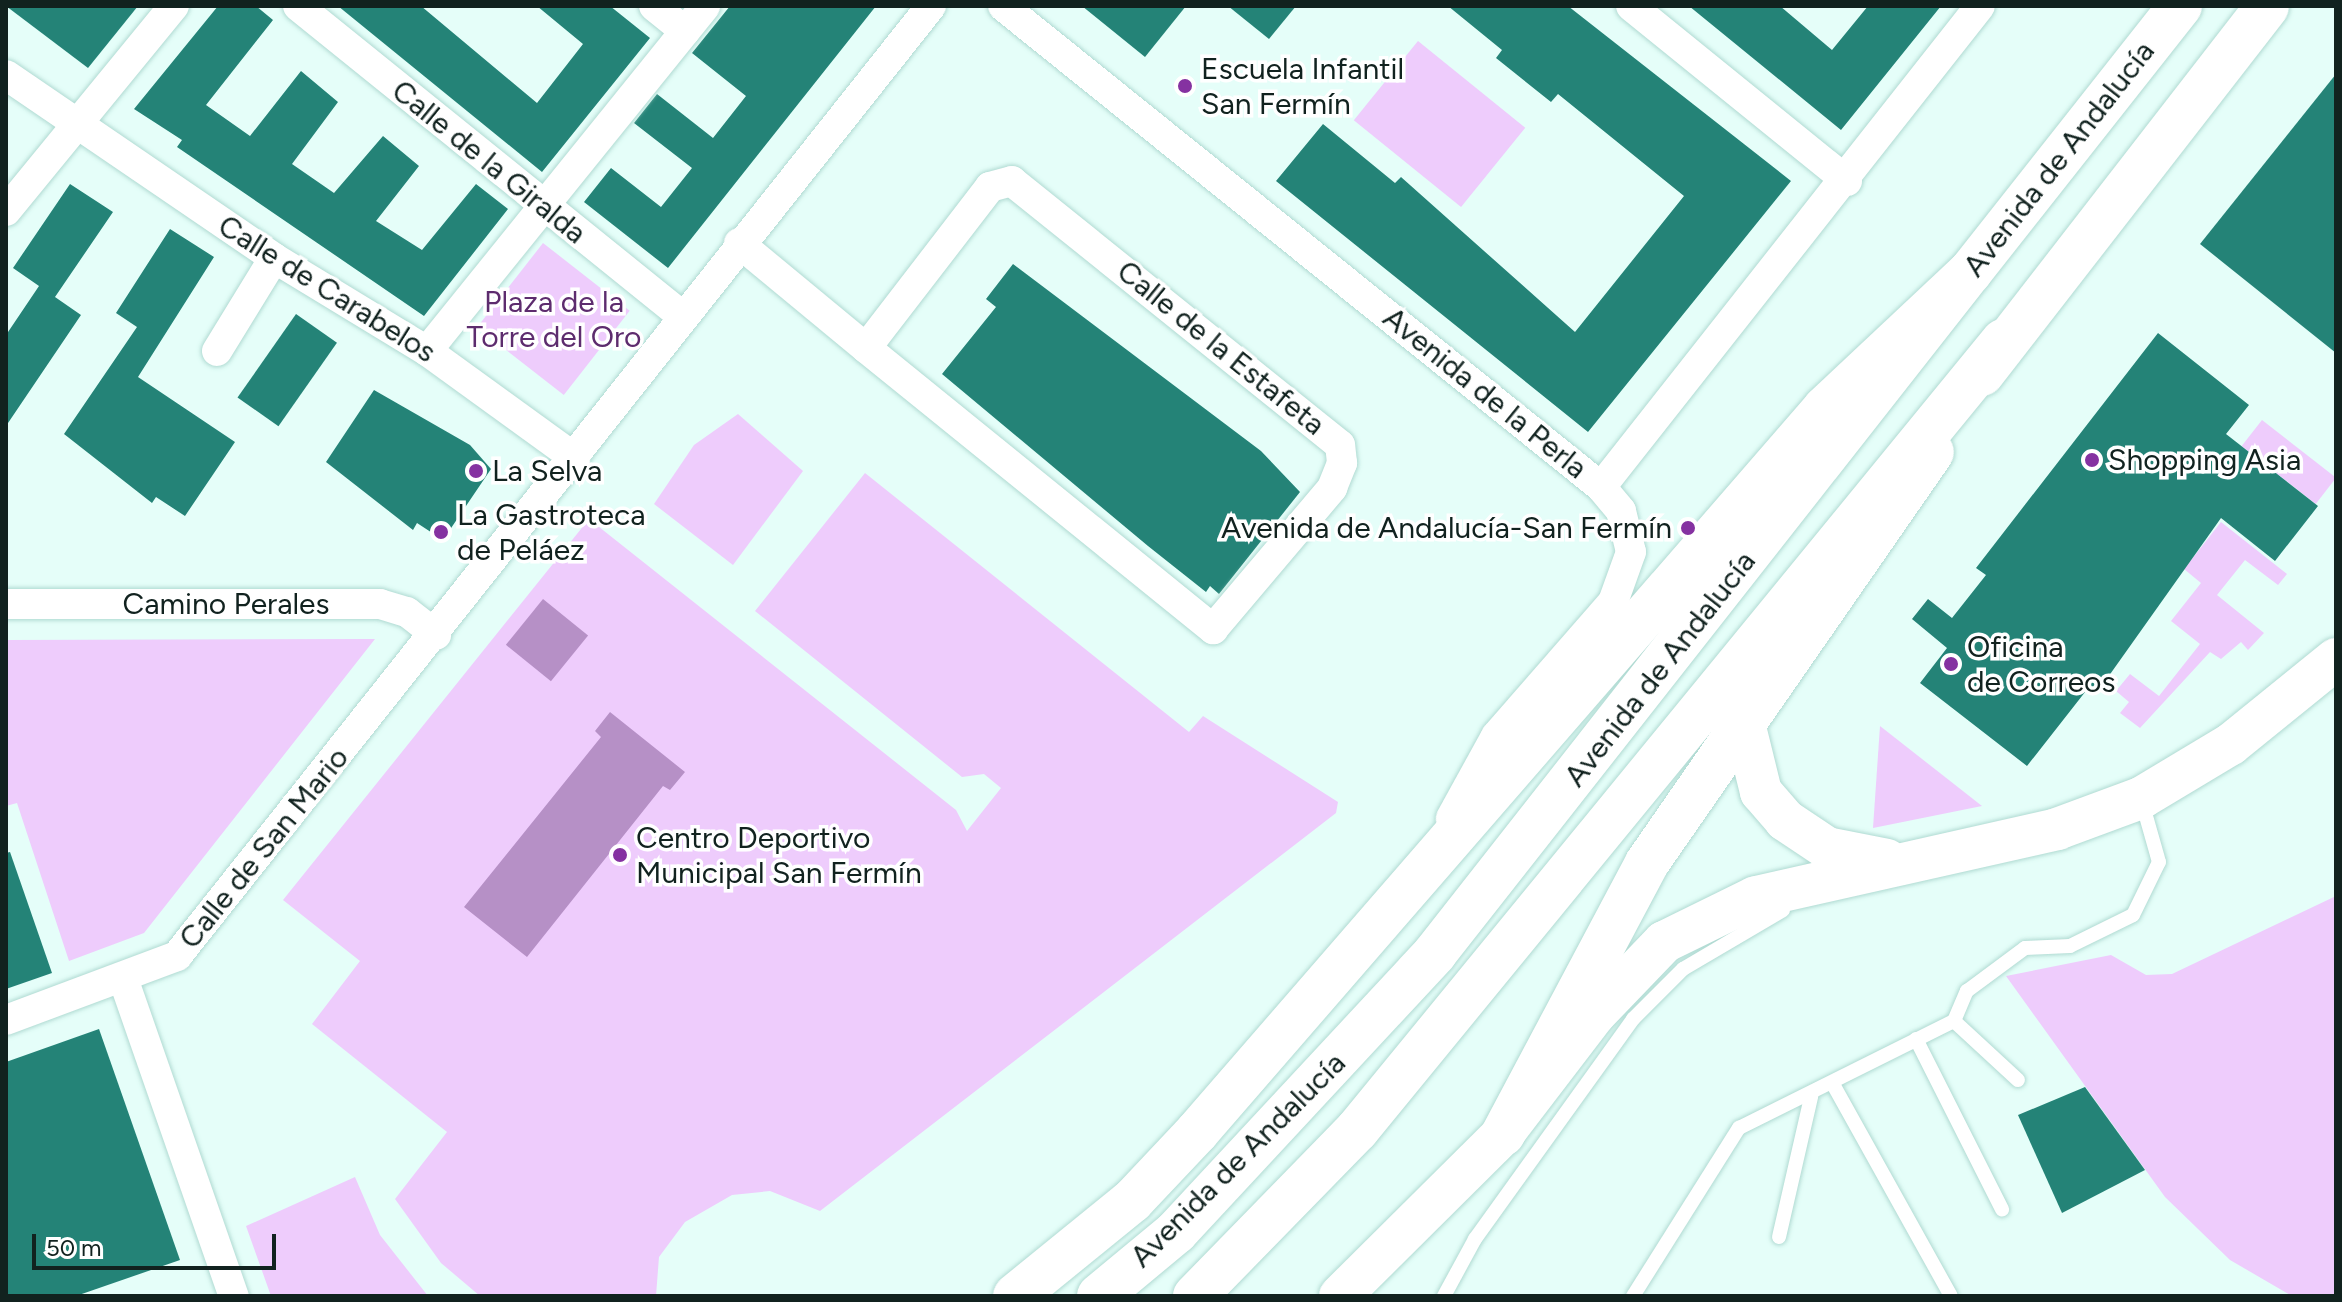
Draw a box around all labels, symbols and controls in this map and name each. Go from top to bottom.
street label: Avenida de Andalucía [1956,34,2162,284]
place label: Escuela Infantil San Fermín [1201,51,1404,122]
street label: Calle de la Giralda [385,73,593,251]
marker: Escuela Infantil San Fermín [1176,77,1194,95]
street label: Calle de Carabelos [212,208,442,370]
street label: Calle de la Estafeta [1110,253,1332,443]
park label: Plaza de la Torre del Oro [467,284,641,354]
street label: Avenida de la Perla [1376,300,1594,486]
place label: Shopping Asia [2108,442,2301,478]
marker: Shopping Asia [2083,451,2101,469]
place label: La Selva [492,453,602,489]
marker: La Selva [467,462,485,480]
place label: La Gastroteca de Peláez [457,497,645,568]
place label: Avenida de Andalucía-San Fermín [1221,510,1672,546]
marker: Avenida de Andalucía-San Fermín [1679,519,1697,537]
marker: La Gastroteca de Peláez [432,523,450,541]
street label: Avenida de Andalucía [1557,544,1763,794]
street label: Camino Perales [123,586,329,622]
place label: Oficina de Correos [1967,629,2115,700]
marker: Oficina de Correos [1942,655,1960,673]
street label: Calle de San Mario [172,740,356,956]
place label: Centro Deportivo Municipal San Fermín [636,820,922,890]
marker: Centro Deportivo Municipal San Fermín [611,846,629,864]
street label: Avenida de Andalucía [1123,1045,1353,1275]
scale bar [36,1218,280,1268]
text: 50 m [46,1233,102,1262]

